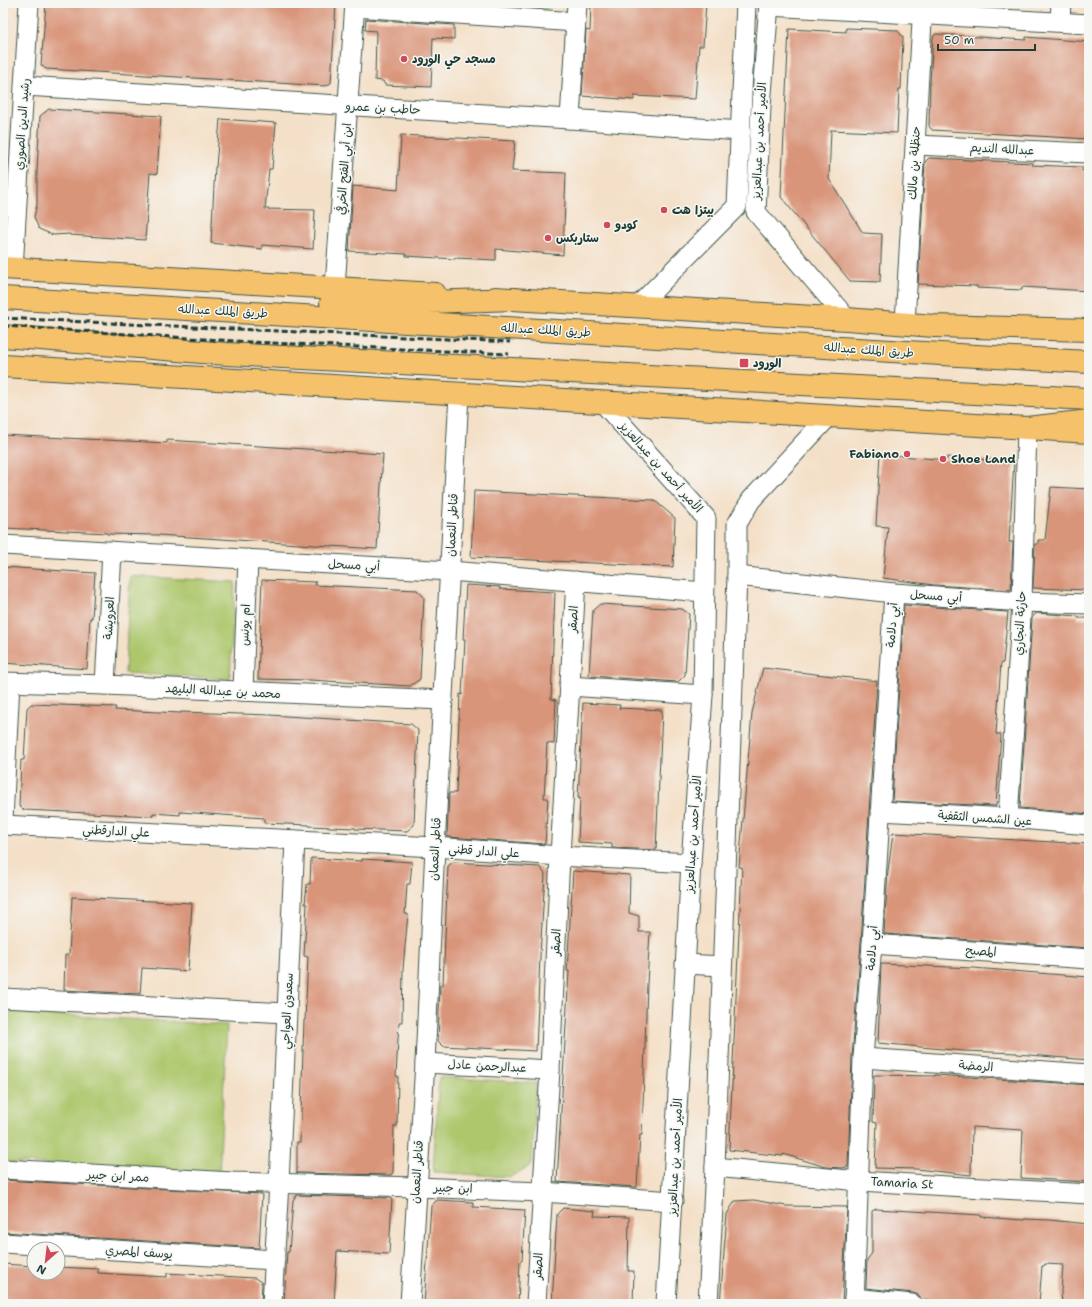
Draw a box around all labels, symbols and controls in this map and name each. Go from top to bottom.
scale bar [938,26,1035,52]
text: 50 m [944,32,974,48]
place label: مسجد حي الورود [412,51,496,70]
marker: مسجد حي الورود [399,54,409,64]
street label: رشيد الدين الصوري [11,78,34,171]
street label: الأمير أحمد بن عبدالعزيز [748,82,770,201]
street label: حاطب بن عمرو [344,98,421,118]
street label: ابن أبي الفتح الخرفي [333,123,358,216]
street label: حنظلة بن مالك [904,126,924,200]
street label: عبدالله النديم [969,139,1035,160]
place label: بيتزا هت [672,202,714,218]
marker: بيتزا هت [659,205,669,215]
place label: كودو [614,217,639,233]
marker: كودو [602,220,612,230]
place label: ستاربكس [556,230,599,246]
marker: ستاربكس [543,233,553,243]
street label: طريق الملك عبدالله [178,301,268,321]
street label: طريق الملك عبدالله [501,320,591,340]
street label: طريق الملك عبدالله [824,339,914,361]
place label: الورود [753,355,781,371]
marker: الورود [738,357,750,369]
street label: الأمير أحمد بن عبدالعزيز [615,417,706,516]
place label: Fabiano [849,446,899,462]
marker: Fabiano [902,449,912,459]
place label: Shoe Land [951,451,1016,467]
marker: Shoe Land [938,454,948,464]
street label: قناطر النعمان [442,493,462,557]
street label: أبي مسحل [327,556,380,577]
street label: أبي مسحل [909,586,963,609]
street label: حارثة النجاري [1010,590,1031,656]
street label: العرويشة [100,596,118,640]
street label: أبي دلامة [882,602,905,648]
street label: ام يونس [236,604,255,646]
street label: الصقر [564,605,582,634]
street label: محمد بن عبدالله البليهد [165,680,281,702]
street label: الأمير أحمد بن عبدالعزيز [681,775,705,894]
street label: عين الشمس الثقفية [937,807,1033,829]
street label: قناطر النعمان [425,817,445,881]
street label: علي الدارقطني [82,821,150,844]
street label: علي الدار قطني [448,841,520,864]
street label: أبي دلامة [862,925,885,971]
street label: الصقر [547,928,565,957]
street label: المصبح [965,942,997,961]
street label: سعدون العواجي [277,972,300,1050]
street label: عبدالرحمن عادل [447,1056,527,1076]
street label: الرمضة [958,1057,994,1075]
street label: الأمير أحمد بن عبدالعزيز [664,1098,686,1217]
street label: قناطر النعمان [407,1140,427,1204]
street label: ممر ابن جبير [85,1166,150,1186]
street label: Tamaria St [870,1173,934,1193]
street label: ابن جبير [432,1179,473,1197]
north arrow [26,1241,66,1281]
street label: يوسف المصري [105,1242,173,1263]
street label: الصقر [529,1252,547,1281]
text: N [34,1261,49,1278]

